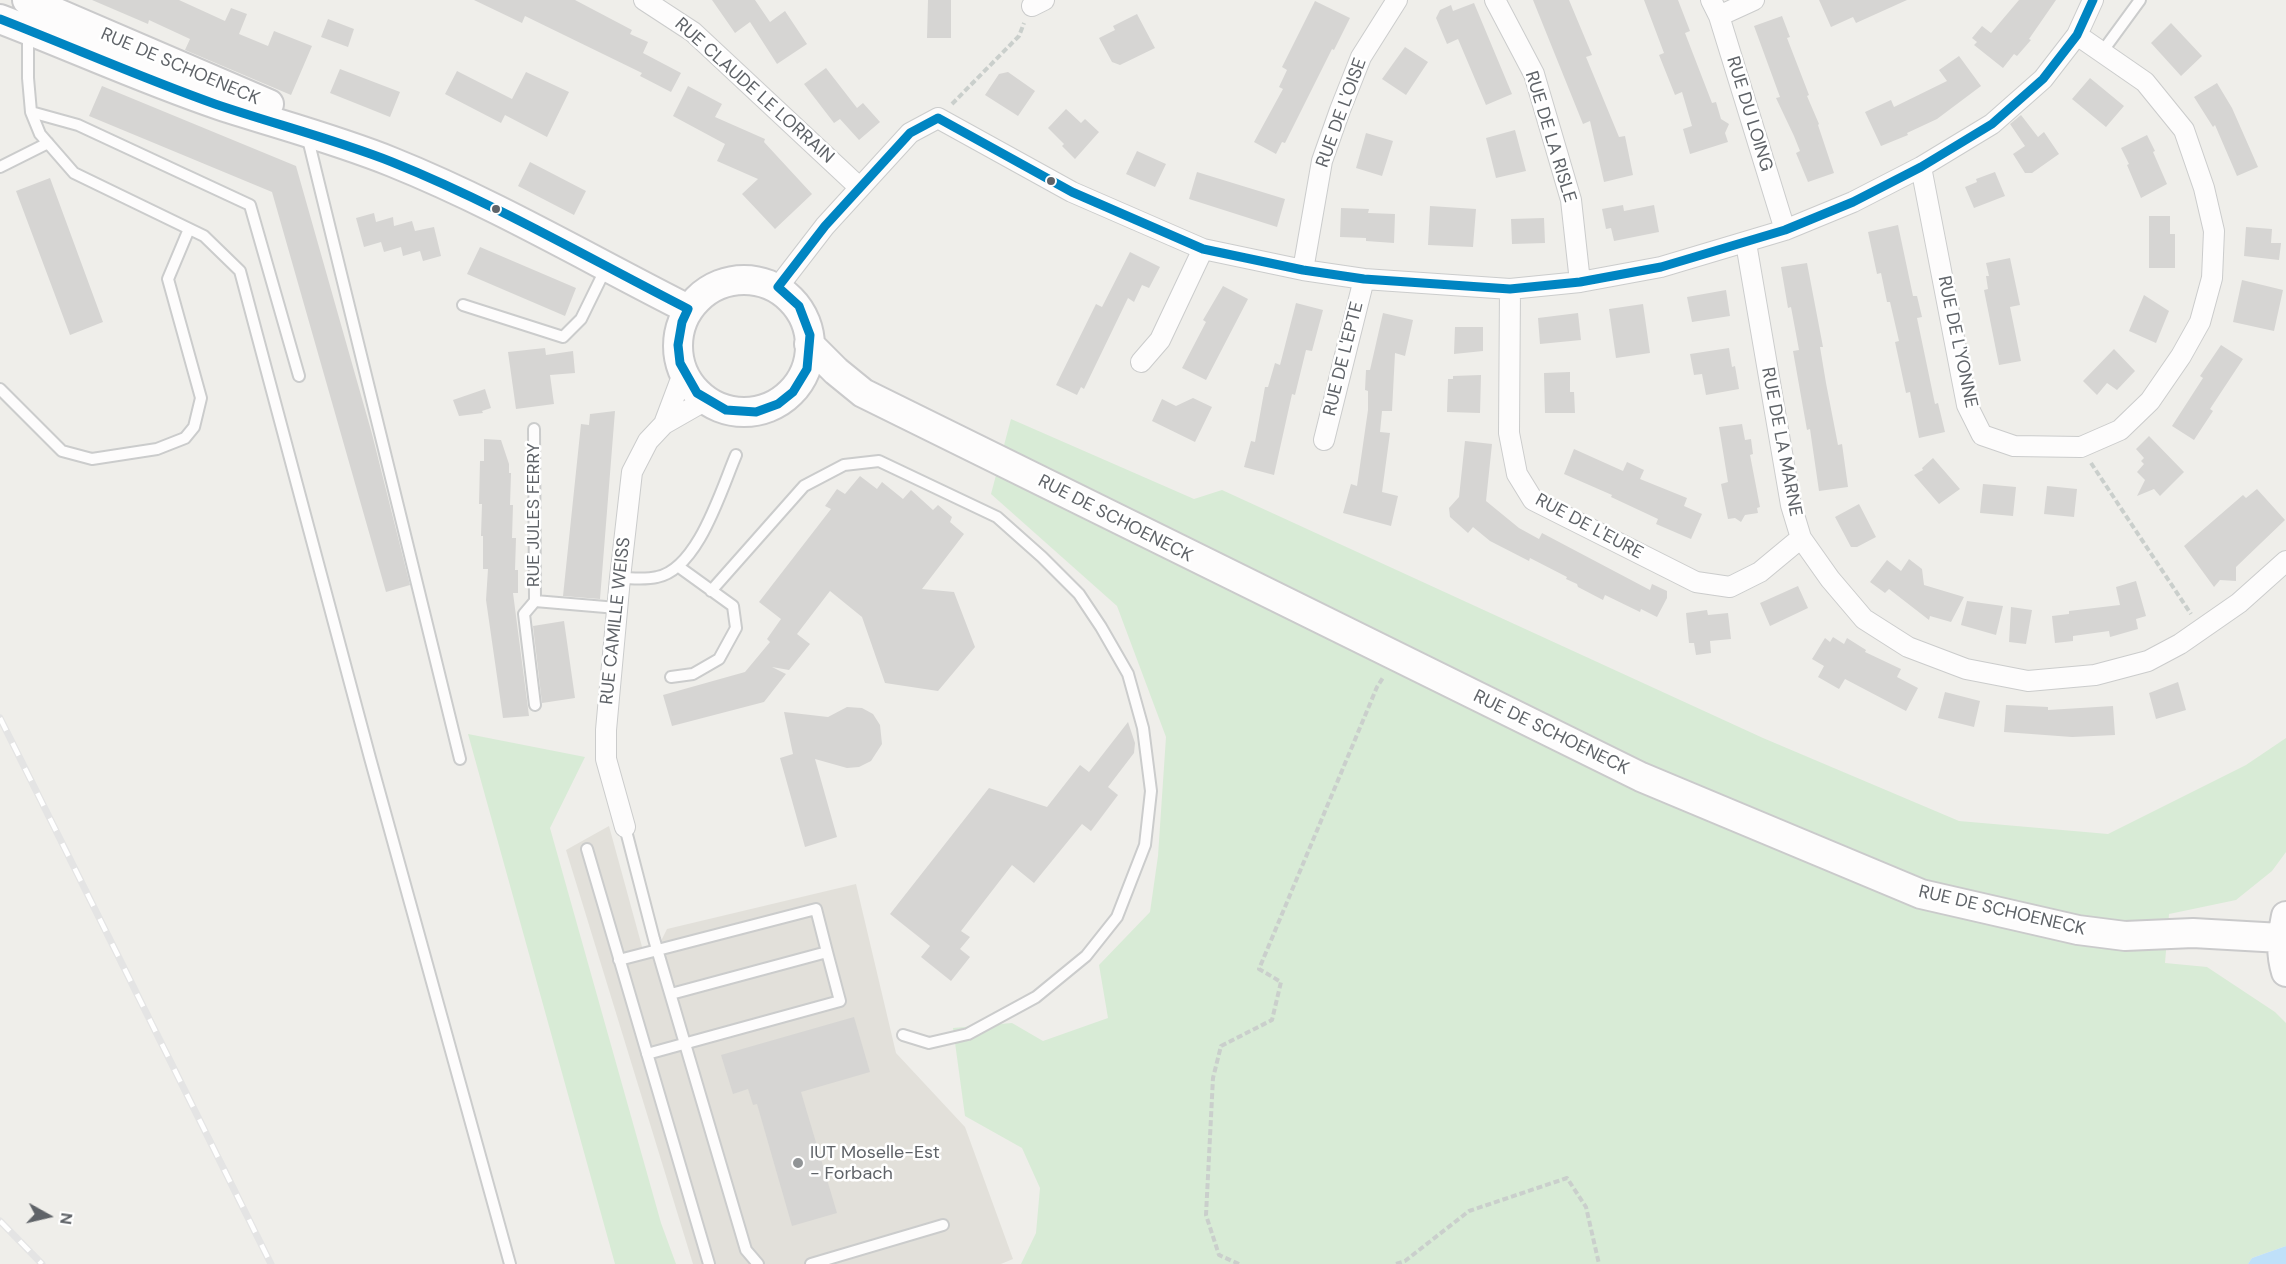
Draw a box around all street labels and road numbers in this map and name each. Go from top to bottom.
street label: RUE CLAUDE LE LORRAIN [670,14,838,168]
street label: RUE DE SCHOENECK [97,24,263,110]
street label: RUE DU LOING [1721,54,1777,174]
street label: RUE DE L'OISE [1312,55,1372,171]
street label: RUE DE LA RISLE [1520,69,1580,205]
street label: RUE DE L'YONNE [1932,274,1982,410]
street label: RUE DE L'EPTE [1319,300,1369,418]
street label: RUE DE LA MARNE [1756,366,1806,518]
street label: RUE JULES FERRY [523,443,545,587]
street label: RUE DE SCHOENECK [1034,471,1196,567]
street label: RUE DE L'EURE [1531,490,1647,564]
street label: RUE CAMILLE WEISS [596,536,636,706]
street label: RUE DE SCHOENECK [1470,686,1632,780]
street label: RUE DE SCHOENECK [1916,881,2088,941]

